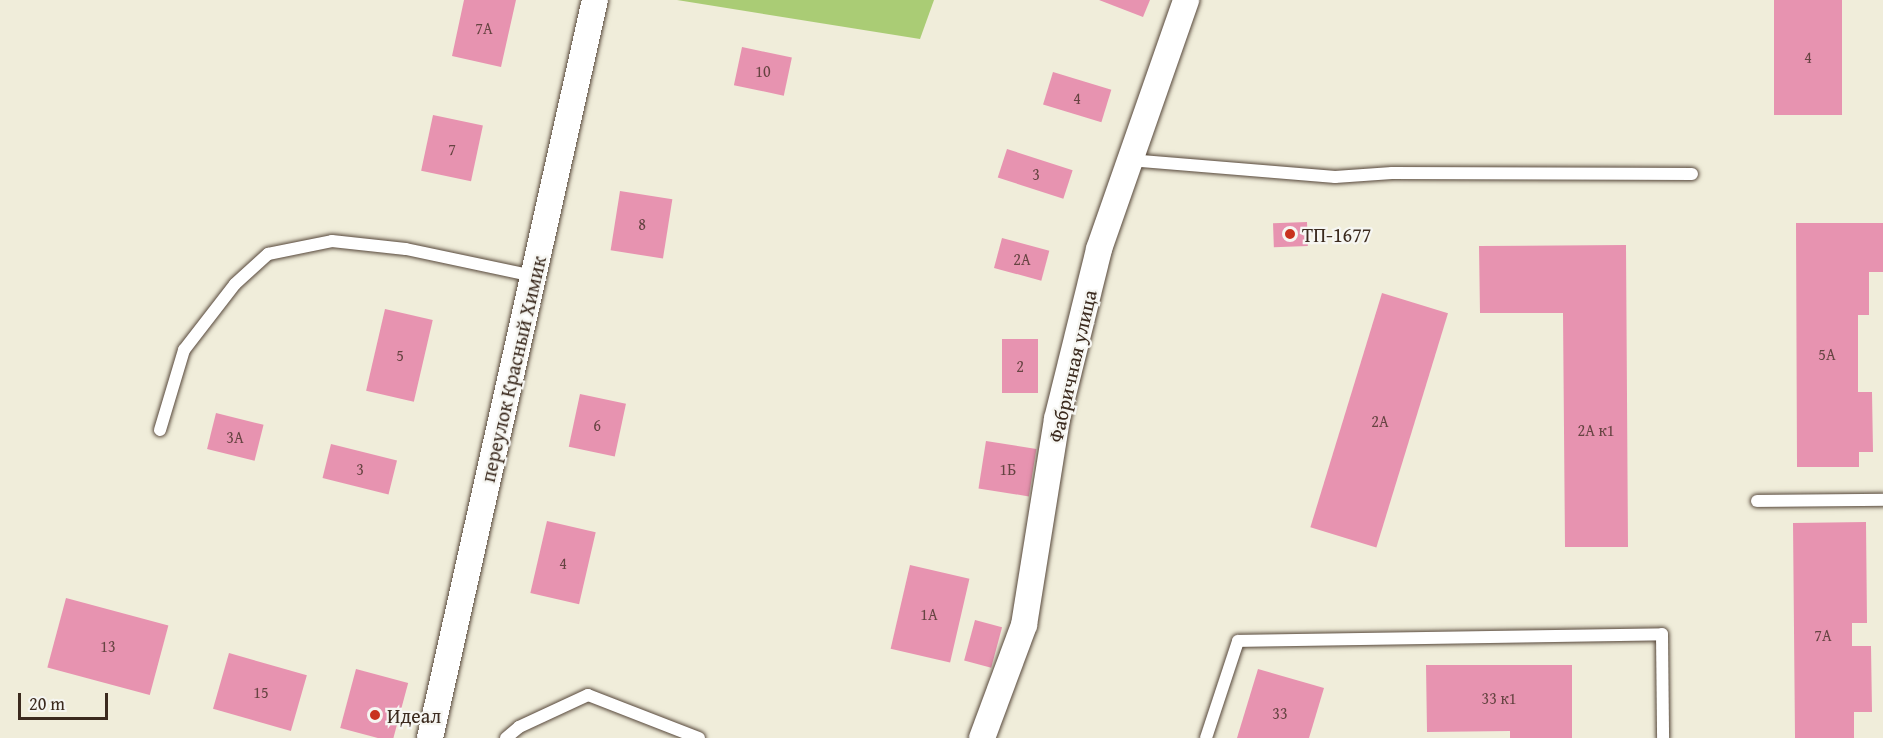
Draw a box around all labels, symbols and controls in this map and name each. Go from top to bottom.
house number: 7А [475,18,493,38]
house number: 4 [1804,47,1812,67]
house number: 10 [755,61,771,81]
house number: 4 [1073,88,1081,108]
house number: 7 [448,139,456,159]
house number: 3 [1032,164,1040,184]
house number: 8 [638,214,646,234]
place label: ТП-1677 [1302,222,1371,246]
marker: ТП-1677 [1283,227,1297,241]
house number: 2А [1013,249,1031,269]
street label: переулок Красный Химик [475,254,551,484]
street label: Фабричная улица [1043,287,1101,445]
house number: 5А [1818,344,1836,364]
house number: 5 [396,345,404,365]
house number: 2 [1016,356,1024,376]
house number: 2А [1371,411,1389,431]
house number: 6 [593,415,601,435]
house number: 2А к1 [1577,420,1615,440]
house number: 3А [226,427,244,447]
house number: 3 [356,459,364,479]
house number: 1Б [1000,459,1016,479]
house number: 4 [559,553,567,573]
house number: 1А [920,604,938,624]
house number: 7А [1814,625,1832,645]
house number: 13 [100,636,116,656]
scale bar [21,681,111,719]
house number: 15 [253,682,269,702]
house number: 33 к1 [1481,688,1517,708]
text: 20 m [29,690,65,717]
place label: Идеал [387,703,441,727]
house number: 33 [1272,703,1288,723]
marker: Идеал [368,708,382,722]

